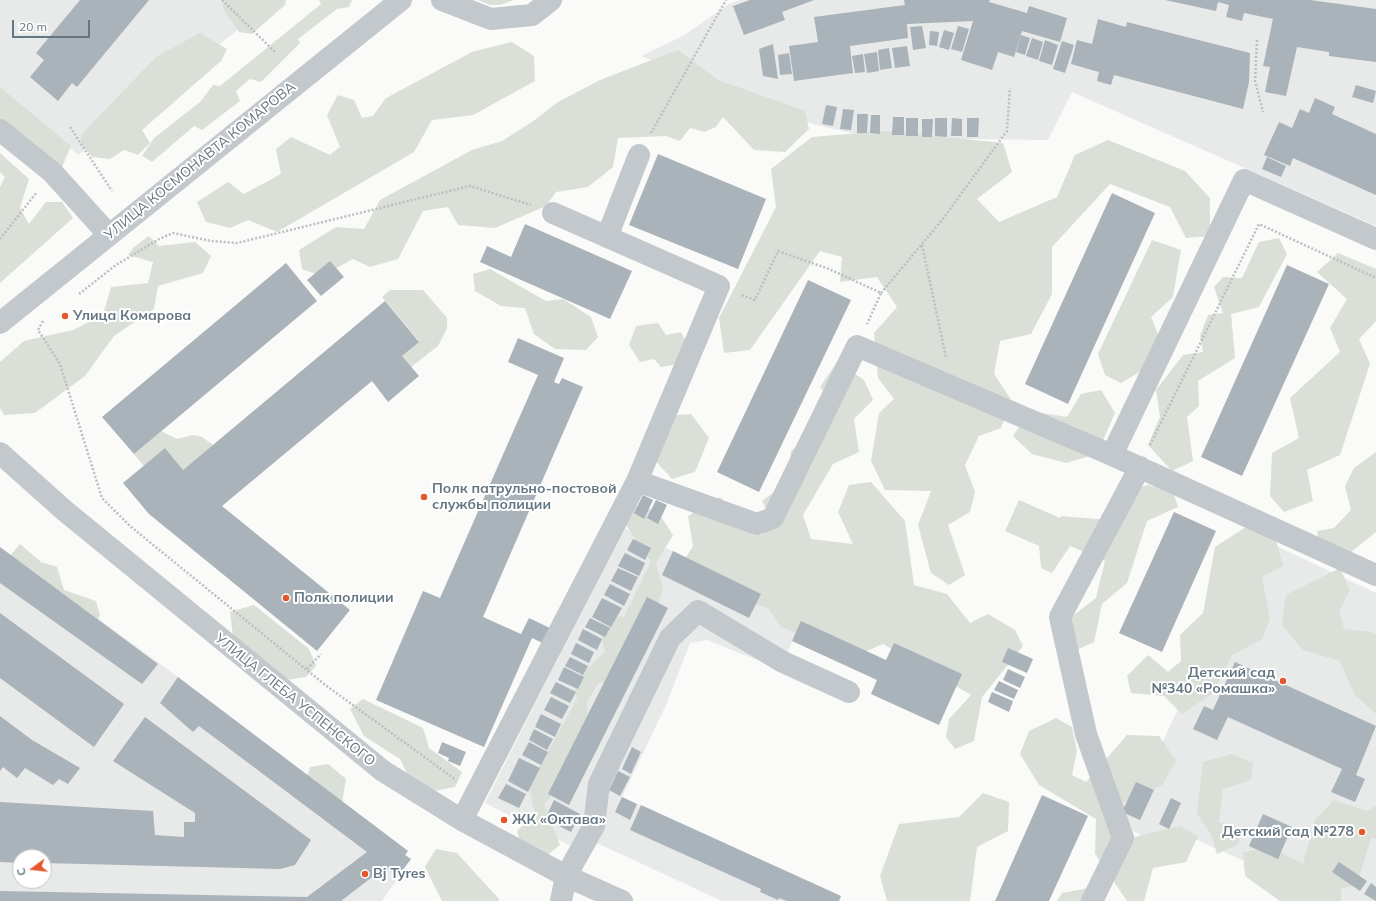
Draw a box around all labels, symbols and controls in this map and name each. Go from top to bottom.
scale bar [14,12,92,38]
text: 20 m [19,19,47,34]
street label: УЛИЦА КОСМОНАВТА КОМАРОВА [101,79,299,243]
place label: Улица Комарова [73,308,191,324]
marker: Улица Комарова [60,311,70,321]
place label: Полк патрульно-постовой службы полиции [432,481,617,514]
marker: Полк патрульно-постовой службы полиции [419,492,429,502]
place label: Полк полиции [294,590,394,606]
marker: Полк полиции [281,593,291,603]
street label: УЛИЦА ГЛЕБА УСПЕНСКОГО [211,630,379,770]
place label: Детский сад №340 «Ромашка» [1151,665,1275,698]
marker: Детский сад №340 «Ромашка» [1278,676,1288,686]
place label: ЖК «Октава» [512,812,606,828]
marker: ЖК «Октава» [499,815,509,825]
place label: Детский сад №278 [1222,824,1354,840]
marker: Детский сад №278 [1357,827,1367,837]
north arrow [12,849,52,889]
text: С [14,866,29,877]
place label: Bj Tyres [373,866,426,882]
marker: Bj Tyres [360,869,370,879]

